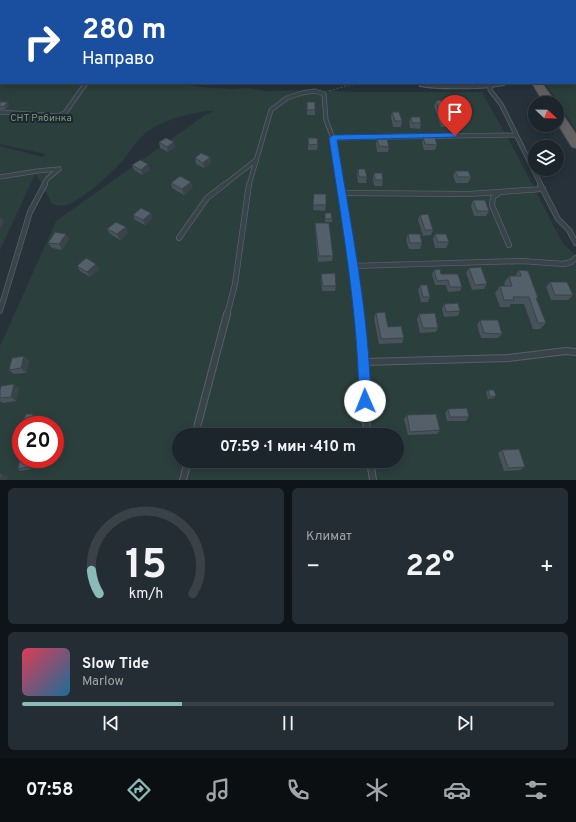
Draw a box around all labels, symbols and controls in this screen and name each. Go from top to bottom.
text: 280 m [82,13,166,49]
icon: right [16,16,68,68]
text: Направо [82,48,154,71]
pin [438,95,472,136]
north arrow [528,96,564,132]
map controls [528,96,564,176]
icon: arrive [444,101,466,123]
park label: СНТ Рябинка [10,112,72,125]
button: layers [528,140,564,176]
position arrow [344,380,386,422]
speed limit sign: 20 [12,416,64,468]
text: 07:59 · 1 мин · 410 m [220,438,356,457]
text: Климат [306,529,352,545]
text: 15 [125,540,167,593]
text: 22° [405,549,455,586]
text: − [306,554,320,581]
text: + [540,554,554,581]
text: km/h [129,585,163,603]
text: Slow Tide [82,655,149,674]
text: Marlow [82,674,124,690]
icon: previous [100,712,122,734]
icon: pause [277,712,299,734]
icon: next [454,712,476,734]
icon: directions [125,776,153,804]
icon: music [204,776,232,804]
icon: phone [284,776,312,804]
icon: climate [363,776,391,804]
icon: car [443,776,471,804]
icon: filters [522,776,550,804]
text: 07:58 [26,779,74,802]

